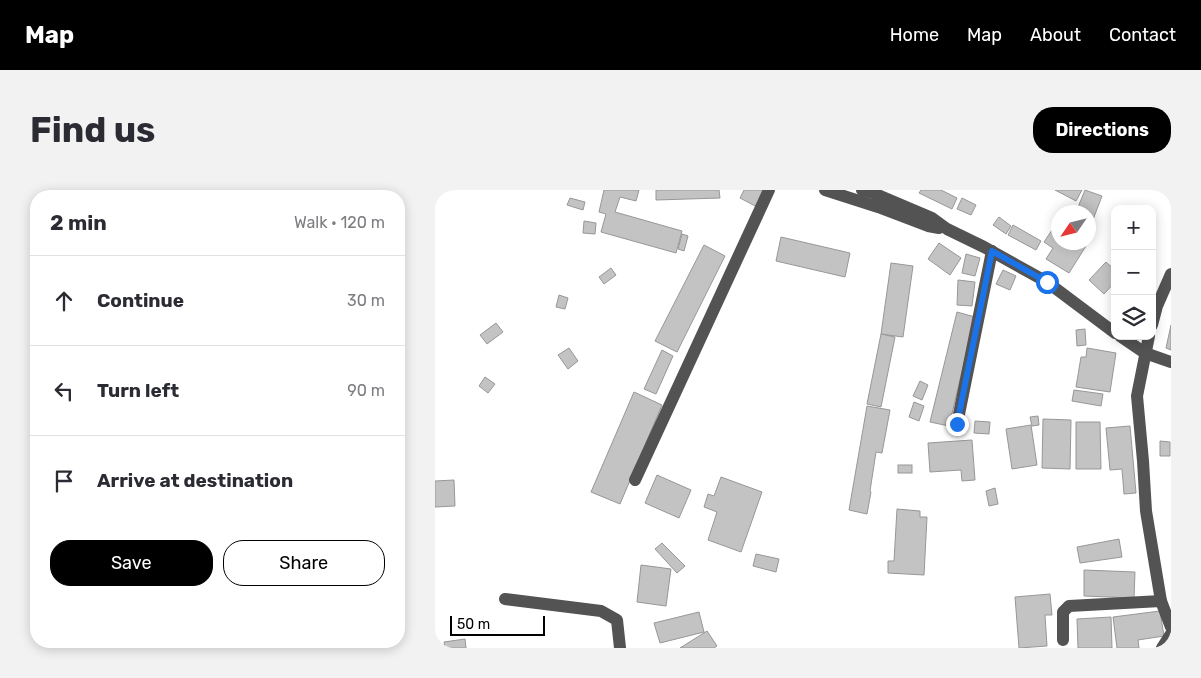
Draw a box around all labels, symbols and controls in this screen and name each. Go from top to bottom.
text: Map [25,21,74,49]
text: Home [890,24,939,46]
text: Map [967,24,1002,46]
text: About [1030,24,1081,46]
text: Contact [1109,24,1176,46]
button: Directions [1033,107,1171,153]
text: Find us [30,109,155,151]
north arrow [1051,205,1096,250]
map controls [1111,205,1156,340]
button: + [1111,205,1156,250]
text: 2 min [50,210,107,235]
text: Walk · 120 m [294,213,385,232]
button: − [1111,250,1156,295]
route start [1036,271,1059,294]
icon: ahead [50,287,78,315]
text: Continue [97,289,184,312]
text: 30 m [347,291,385,310]
button: layers [1111,295,1156,340]
icon: left [50,377,78,405]
text: Turn left [97,379,179,402]
text: 90 m [347,381,385,400]
route end [946,413,969,436]
icon: arrive [50,467,78,495]
text: Arrive at destination [97,469,293,492]
button: Save [50,540,213,586]
button: Share [223,540,385,586]
scale bar [450,613,545,636]
text: 50 m [457,616,490,633]

